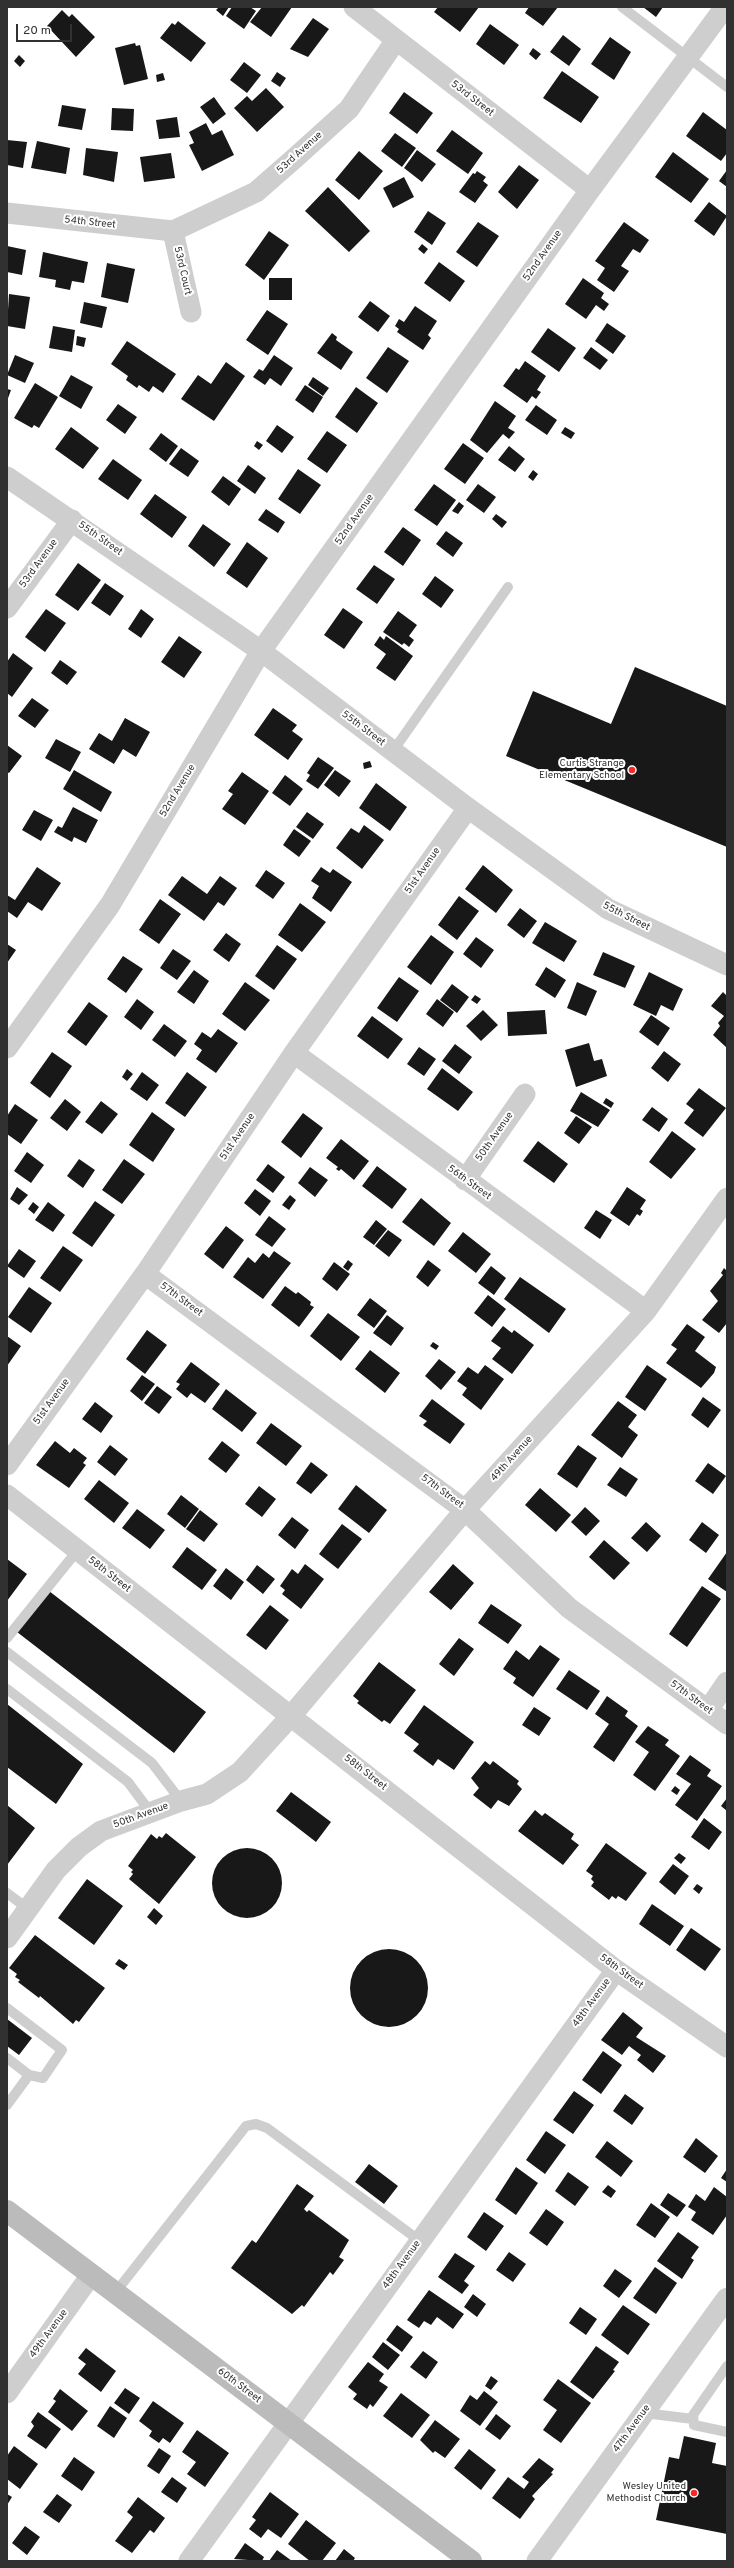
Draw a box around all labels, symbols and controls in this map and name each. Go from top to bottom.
scale bar [18,16,74,42]
text: 20 m [23,23,51,39]
street label: 53rd Street [448,78,496,120]
street label: 53rd Avenue [275,129,325,177]
street label: 54th Street [64,214,116,232]
street label: 52nd Avenue [521,228,565,284]
street label: 53rd Court [171,246,193,296]
street label: 52nd Avenue [333,492,377,548]
street label: 55th Street [75,519,125,559]
street label: 53rd Avenue [17,537,61,591]
street label: 55th Street [339,709,387,749]
place label: Curtis Strange Elementary School [539,758,624,782]
street label: 52nd Avenue [158,762,198,820]
marker: Curtis Strange Elementary School [627,765,637,775]
street label: 51st Avenue [403,845,443,897]
street label: 55th Street [600,900,652,934]
street label: 50th Avenue [474,1110,516,1164]
street label: 51st Avenue [218,1111,258,1163]
street label: 56th Street [445,1163,493,1203]
street label: 57th Street [157,1280,205,1320]
street label: 51st Avenue [31,1377,73,1427]
street label: 49th Avenue [488,1434,536,1484]
street label: 57th Street [418,1472,466,1512]
street label: 58th Street [85,1555,133,1595]
street label: 57th Street [667,1678,715,1718]
street label: 58th Street [341,1753,389,1793]
street label: 50th Avenue [112,1801,170,1831]
street label: 58th Street [597,1952,645,1992]
street label: 48th Avenue [570,1976,614,2030]
street label: 48th Avenue [380,2238,424,2292]
street label: 49th Avenue [27,2307,71,2361]
street label: 60th Street [215,2366,263,2406]
street label: 47th Avenue [611,2403,653,2455]
place label: Wesley United Methodist Church [607,2481,686,2504]
marker: Wesley United Methodist Church [689,2488,699,2498]

